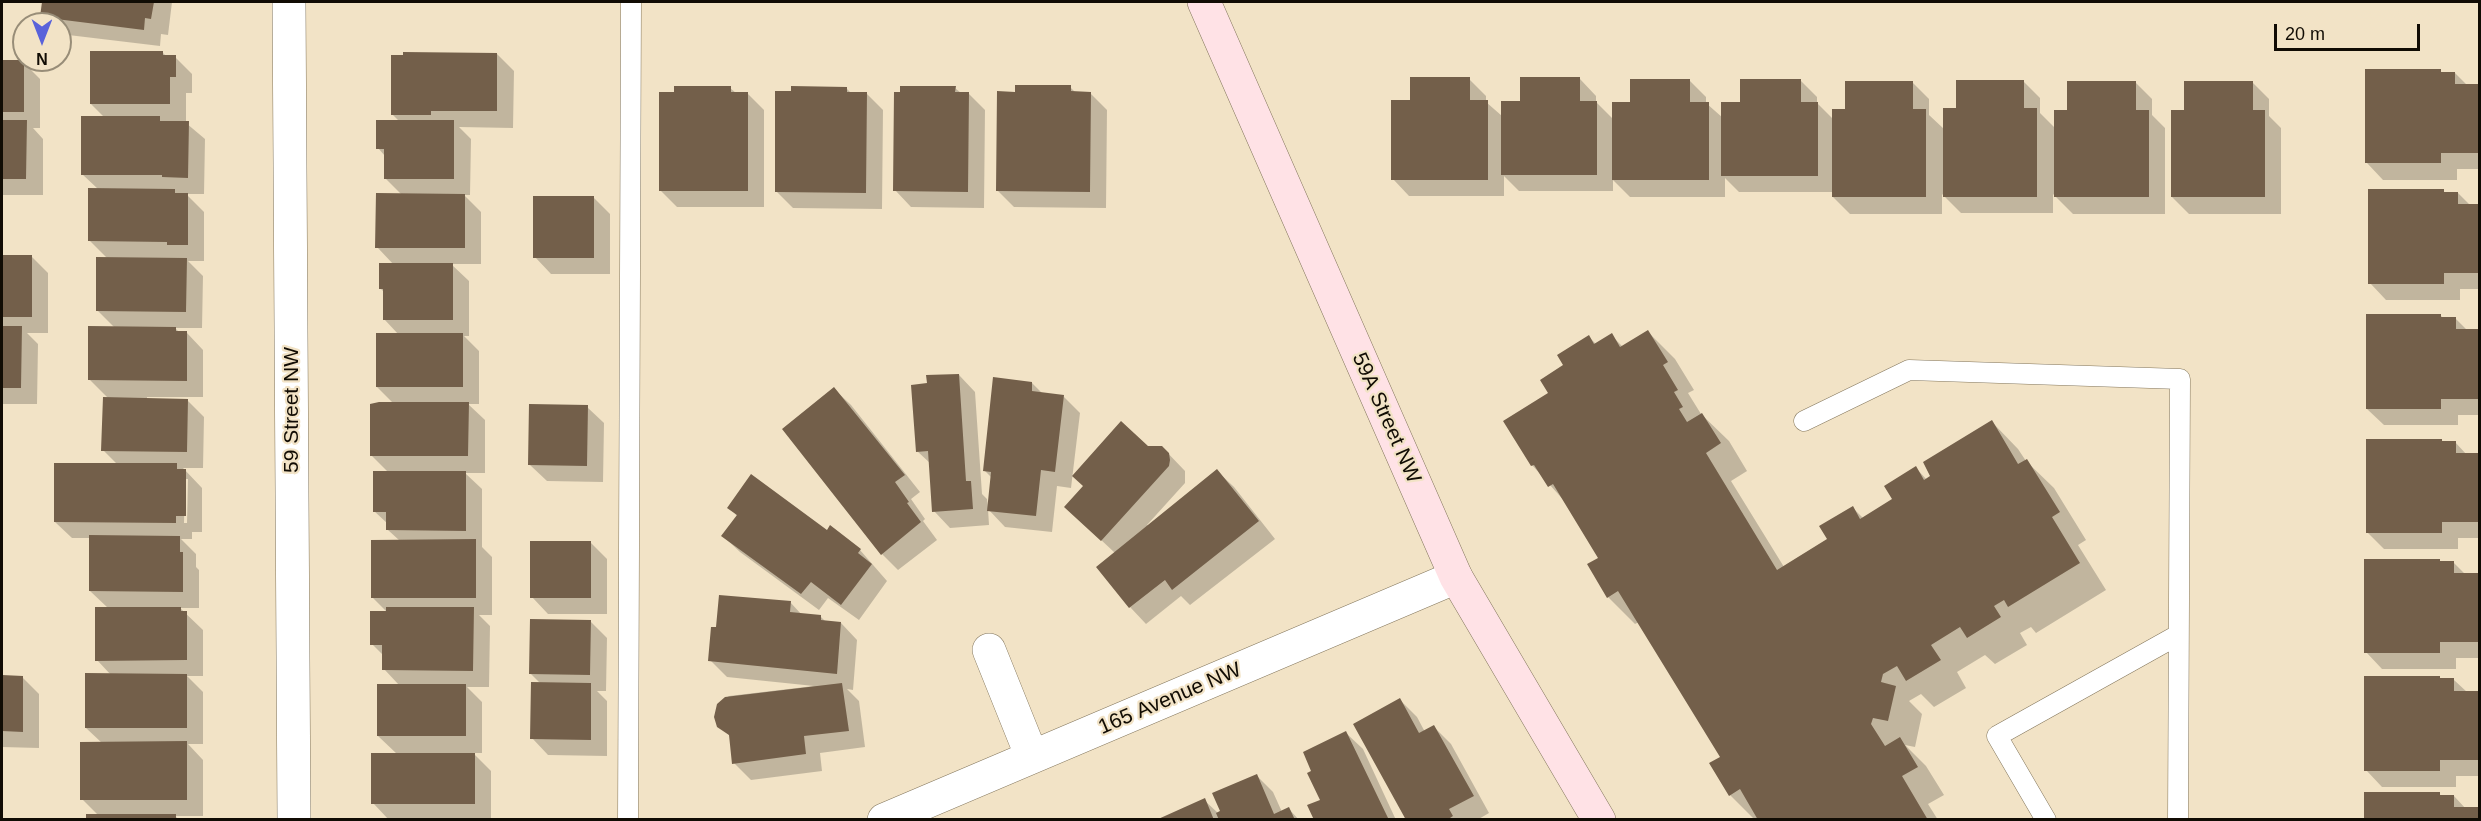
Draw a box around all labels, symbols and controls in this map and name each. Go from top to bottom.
north arrow [12,12,72,72]
scale bar [2277,12,2422,50]
text: 20 m [2285,24,2325,44]
text: N [36,50,48,67]
street label: 59 Street NW [279,347,305,473]
street label: 59A Street NW [1346,349,1426,487]
street label: 165 Avenue NW [1095,658,1245,740]

